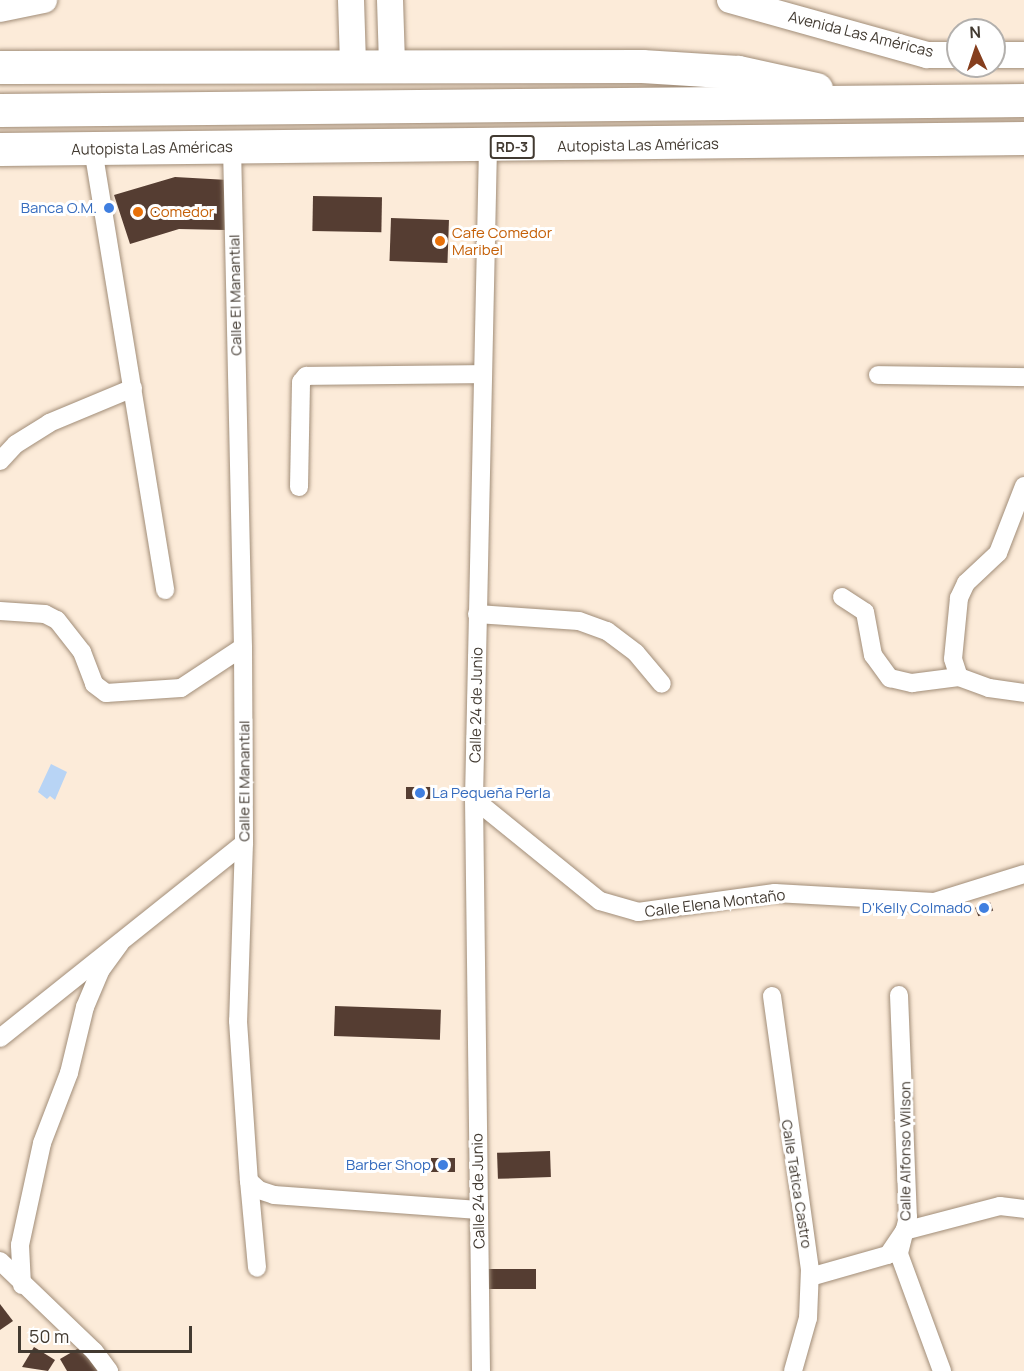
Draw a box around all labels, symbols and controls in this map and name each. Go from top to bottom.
street label: Avenida Las Américas [787,7,935,61]
north arrow [946,18,1006,78]
text: N [969,21,981,43]
street label: Autopista Las Américas [557,135,719,155]
road number: RD-3 [490,136,534,158]
street label: Autopista Las Américas [71,138,233,158]
place label: Banca O.M. [21,199,97,217]
marker: Banca O.M. [102,201,116,215]
place label: Comedor [150,203,214,221]
marker: Comedor [131,205,145,219]
place label: Cafe Comedor Maribel [452,223,552,258]
street label: Calle El Manantial [225,234,245,356]
marker: Cafe Comedor Maribel [433,234,447,248]
street label: Calle 24 de Junio [466,647,486,763]
street label: Calle El Manantial [235,720,253,842]
place label: La Pequeña Perla [432,784,551,802]
marker: La Pequeña Perla [413,786,427,800]
street label: Calle Elena Montaño [644,885,786,921]
place label: D'Kelly Colmado [862,899,972,917]
marker: D'Kelly Colmado [977,901,991,915]
street label: Calle Alfonso Wilson [896,1081,914,1221]
street label: Calle Tatica Castro [778,1118,816,1250]
street label: Calle 24 de Junio [468,1133,488,1249]
place label: Barber Shop [346,1156,431,1174]
marker: Barber Shop [436,1158,450,1172]
scale bar [21,1314,195,1352]
text: 50 m [29,1324,69,1348]

